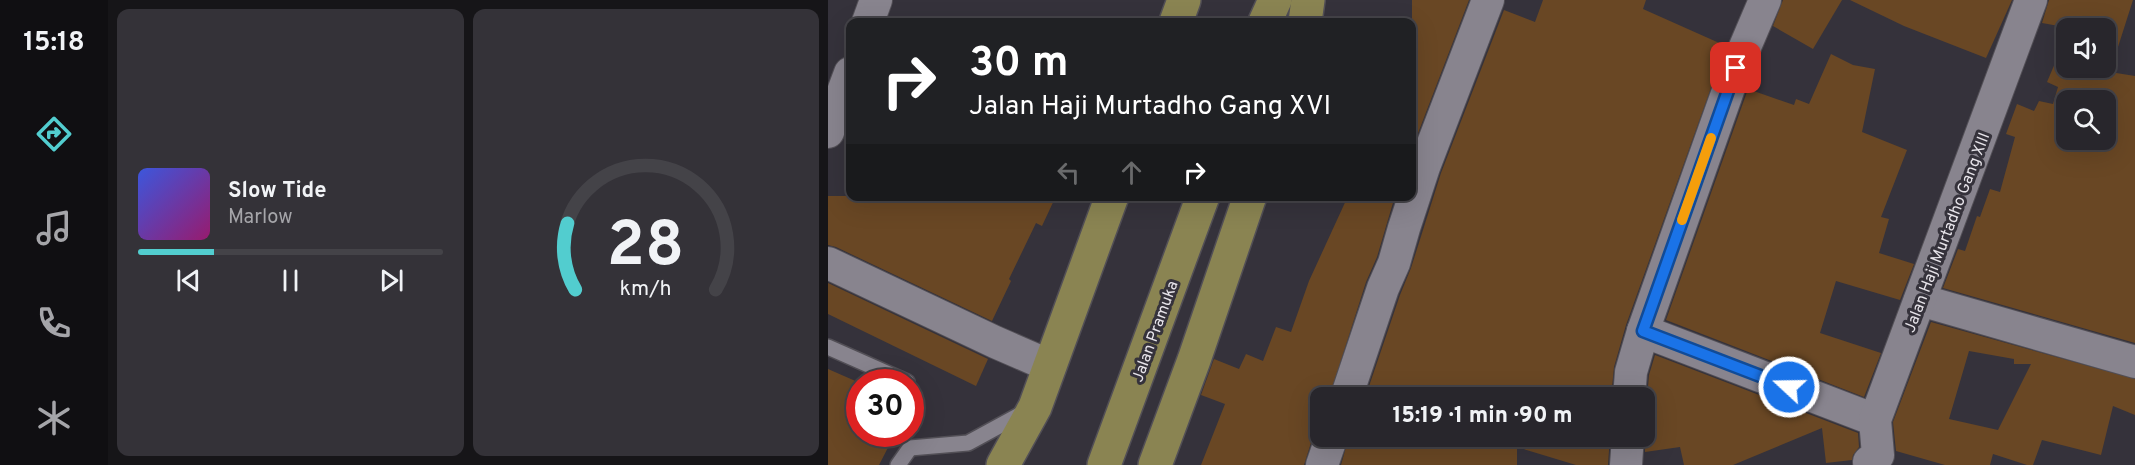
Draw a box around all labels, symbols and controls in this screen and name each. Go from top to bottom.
map controls [2056,18,2116,150]
button: sound [2056,18,2116,78]
text: 15:18 [23,26,85,60]
text: 30 m [969,38,1068,91]
icon: right [870,42,948,120]
pin [1710,42,1761,93]
icon: arrive [1719,51,1752,84]
text: Jalan Haji Murtadho Gang XVI [969,90,1331,124]
button: search [2056,90,2116,150]
icon: directions [33,113,75,155]
street label: Jalan Haji Murtadho Gang XIII [1900,130,1995,336]
icon: left [1052,156,1085,189]
icon: ahead [1115,156,1148,189]
icon: right [1178,156,1211,189]
text: Slow Tide [228,178,327,205]
text: Marlow [228,205,292,231]
icon: music [33,207,75,249]
text: 28 [607,209,684,288]
icon: previous [172,264,205,297]
icon: pause [274,264,307,297]
icon: next [375,264,408,297]
text: km/h [620,276,672,303]
street label: Jalan Pramuka [1128,278,1183,385]
icon: phone [33,302,75,344]
position arrow [1757,355,1821,419]
speed limit sign: 30 [846,369,924,447]
icon: climate [33,397,75,439]
text: 15:19 · 1 min · 90 m [1392,403,1573,430]

